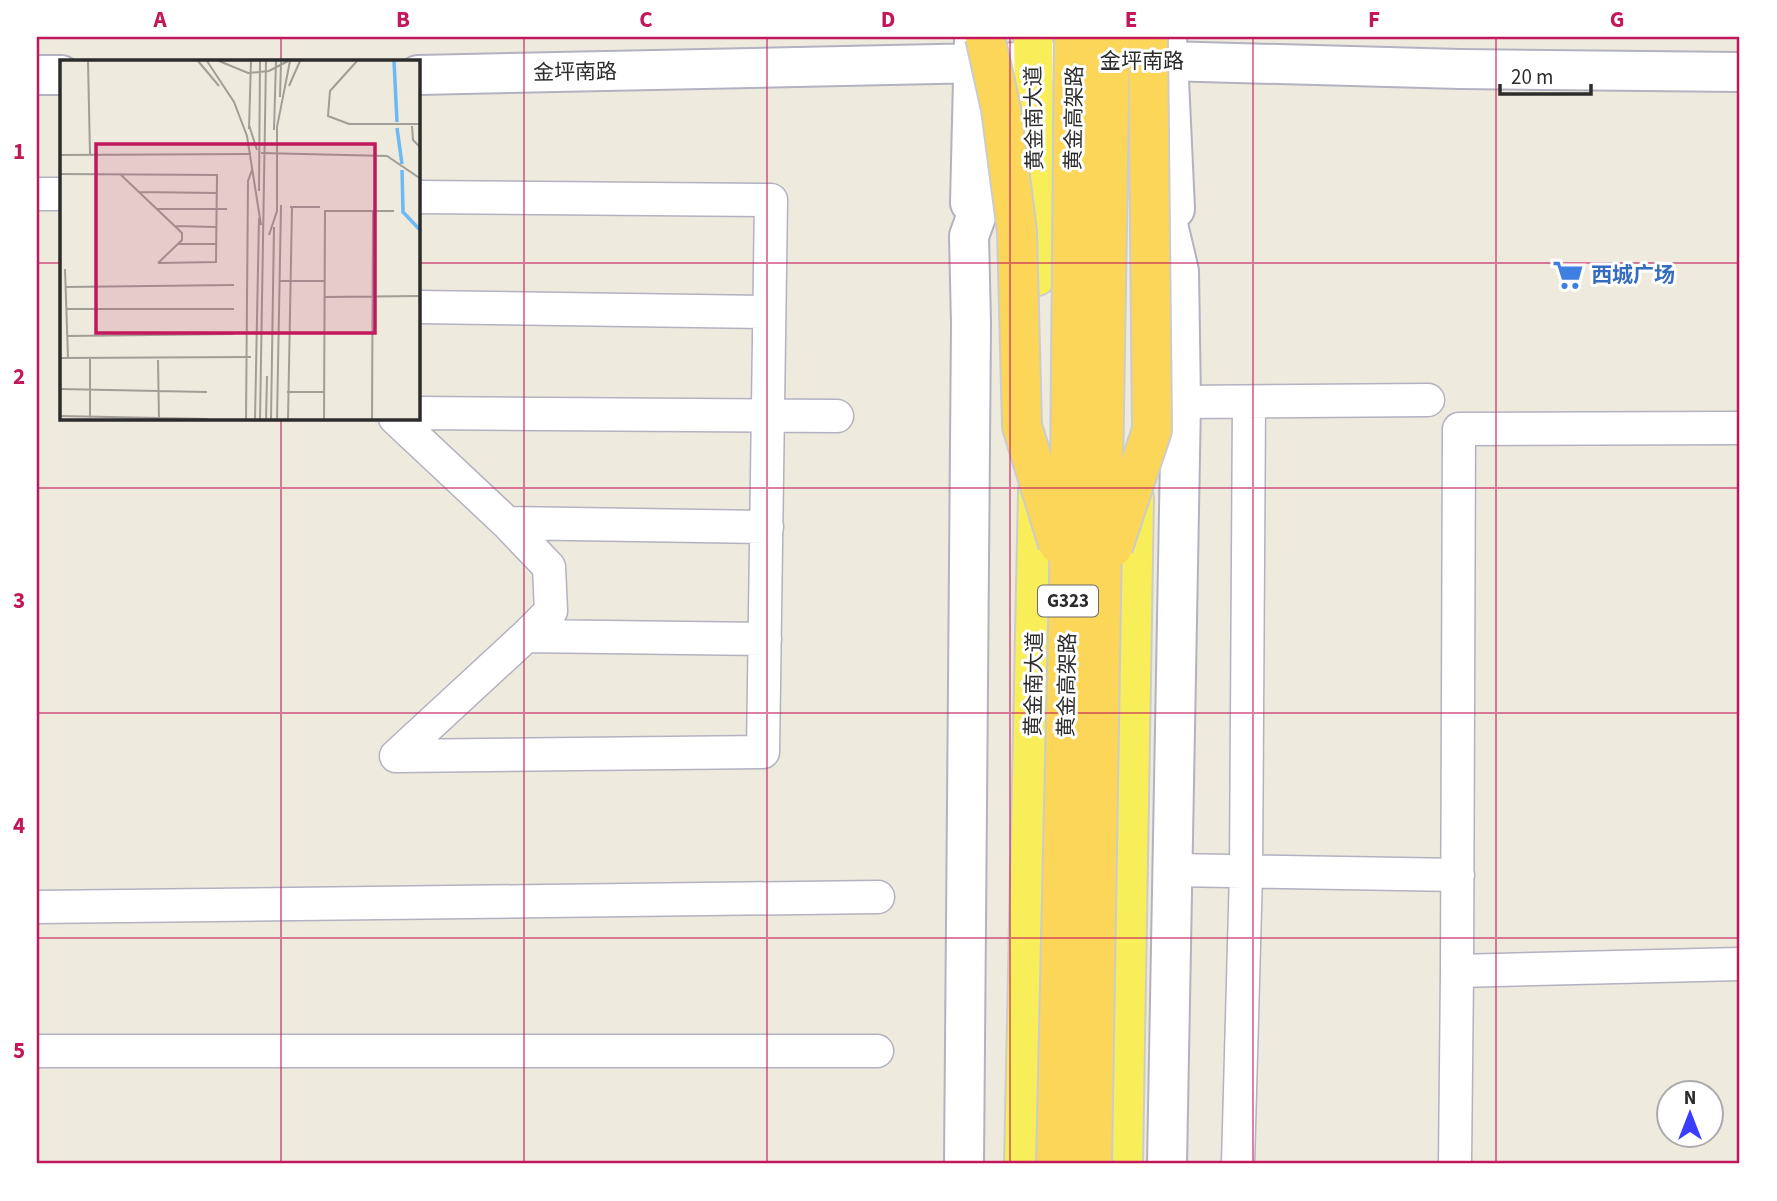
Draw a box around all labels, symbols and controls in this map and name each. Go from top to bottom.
text: A [152,3,167,36]
text: B [396,3,410,36]
text: C [639,3,653,36]
text: D [881,3,895,36]
text: E [1125,3,1137,36]
text: F [1368,3,1380,36]
text: G [1610,3,1624,36]
street label: 金坪南路 [1100,46,1184,76]
scale bar [1500,52,1592,96]
street label: 金坪南路 [533,56,617,88]
inset map [60,60,420,420]
text: 20 m [1511,62,1553,92]
street label: 黄金南大道 [1018,65,1050,171]
street label: 黄金高架路 [1058,65,1090,171]
text: 1 [13,135,25,168]
supermarket icon: 西城广场 [1551,258,1585,292]
place label: 西城广场 [1591,260,1675,290]
text: 2 [13,360,25,393]
text: 3 [13,584,25,617]
road number: G323 [1038,586,1098,616]
street label: 黄金南大道 [1018,631,1050,737]
street label: 黄金高架路 [1051,632,1083,738]
text: 4 [13,809,25,842]
text: 5 [13,1034,25,1067]
north arrow [1654,1078,1724,1148]
text: N [1684,1085,1696,1112]

